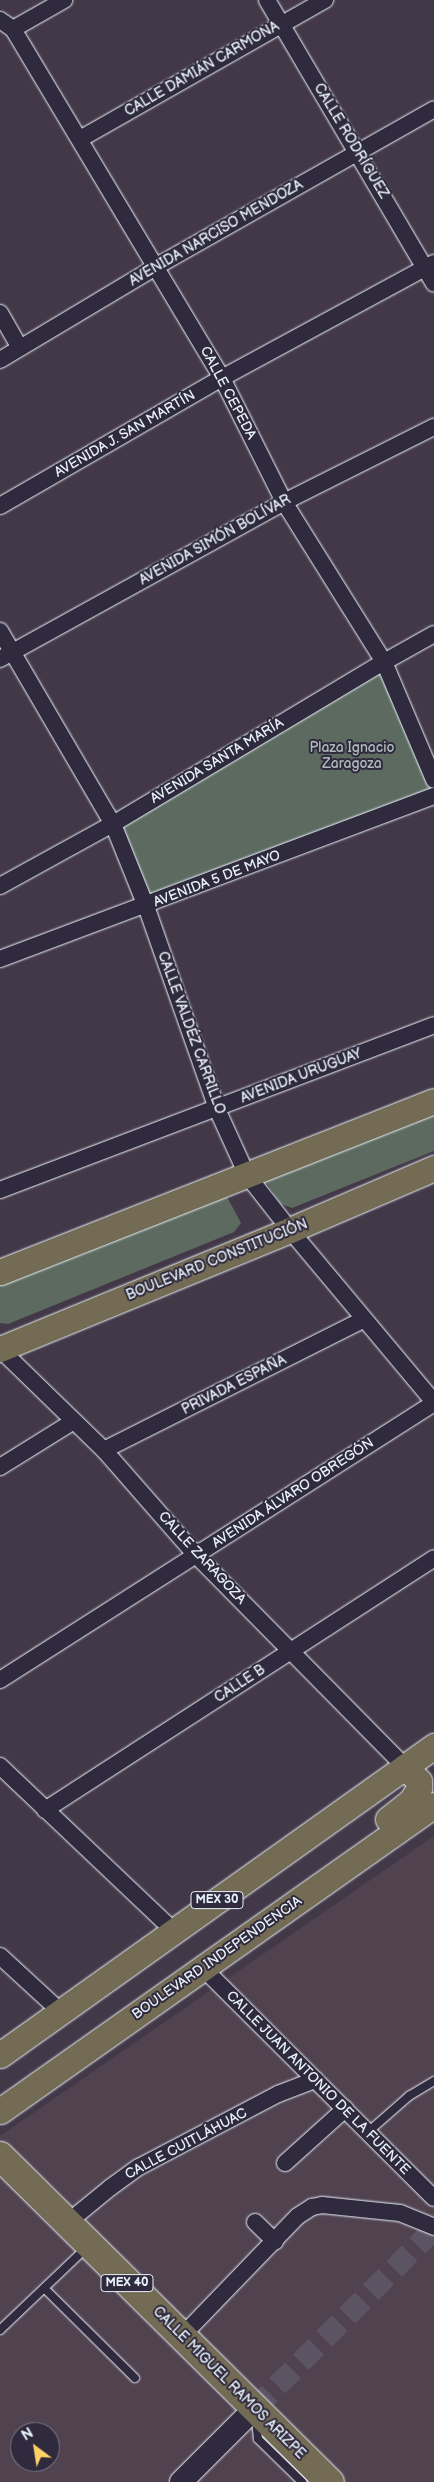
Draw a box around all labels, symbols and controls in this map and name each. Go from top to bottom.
street label: CALLE DAMIÁN CARMONA [122,18,282,120]
street label: CALLE RODRÍGUEZ [310,80,392,202]
street label: AVENIDA NARCISO MENDOZA [126,176,306,290]
street label: CALLE CEPEDA [196,344,260,442]
street label: AVENIDA J. SAN MARTÍN [51,387,199,481]
street label: AVENIDA SIMÓN BOLÍVAR [136,491,294,589]
street label: AVENIDA SANTA MARÍA [147,715,287,807]
park label: Plaza Ignacio Zaragoza [310,740,394,772]
street label: AVENIDA 5 DE MAYO [151,847,283,911]
street label: CALLE VALDÉZ CARRILLO [154,949,228,1117]
street label: AVENIDA URUGUAY [238,1045,364,1107]
street label: BOULEVARD CONSTITUCIÓN [124,1216,310,1304]
street label: PRIVADA ESPAÑA [179,1351,289,1419]
street label: AVENIDA ÁLVARO OBREGÓN [209,1434,377,1552]
street label: CALLE ZARAGOZA [155,1508,249,1608]
street label: CALLE B [211,1661,269,1707]
road number: MEX 30 [190,1890,244,1910]
street label: BOULEVARD INDEPENDENCIA [129,1893,305,2023]
street label: CALLE JUAN ANTONIO DE LA FUENTE [222,1987,414,2179]
street label: CALLE CUITLÁHUAC [122,2105,250,2183]
road number: MEX 40 [100,2274,154,2292]
street label: CALLE MIGUEL RAMOS ARIZPE [149,2303,309,2463]
north arrow [10,2422,60,2472]
text: N [19,2425,36,2445]

